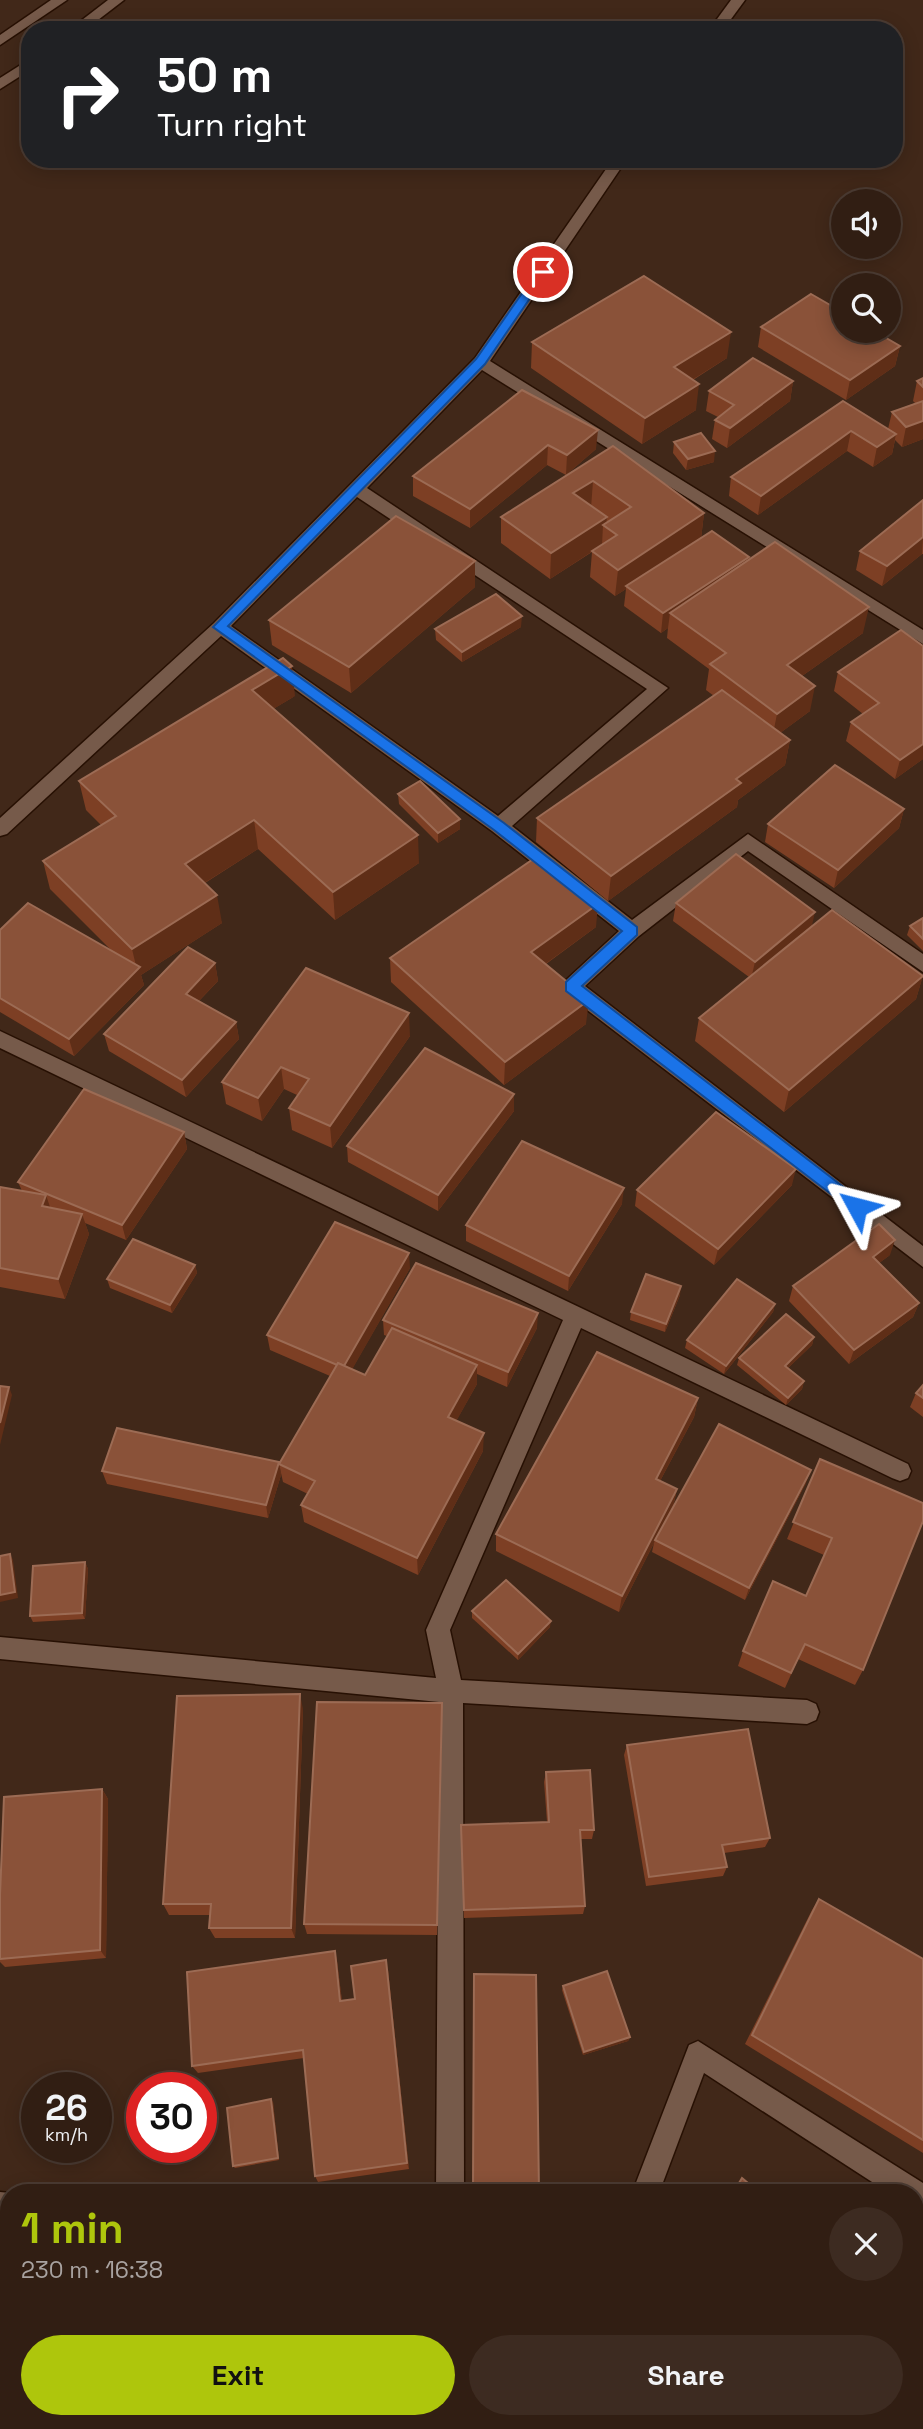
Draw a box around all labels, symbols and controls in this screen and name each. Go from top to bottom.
text: 50 m [157,44,272,106]
icon: right [42,49,133,140]
text: Turn right [157,105,307,145]
map controls [831,189,901,343]
button: sound [831,189,901,259]
pin [513,242,573,302]
icon: arrive [524,253,562,291]
button: search [831,273,901,343]
position arrow [820,1170,894,1244]
speed limit sign: 30 [126,2072,217,2163]
text: 26 [45,2086,88,2130]
text: km/h [45,2123,88,2146]
text: 1 min [21,2202,124,2255]
button: close [829,2207,903,2281]
text: 230 m · 16:38 [21,2255,163,2285]
button: Exit [21,2335,455,2415]
button: Share [469,2335,903,2415]

